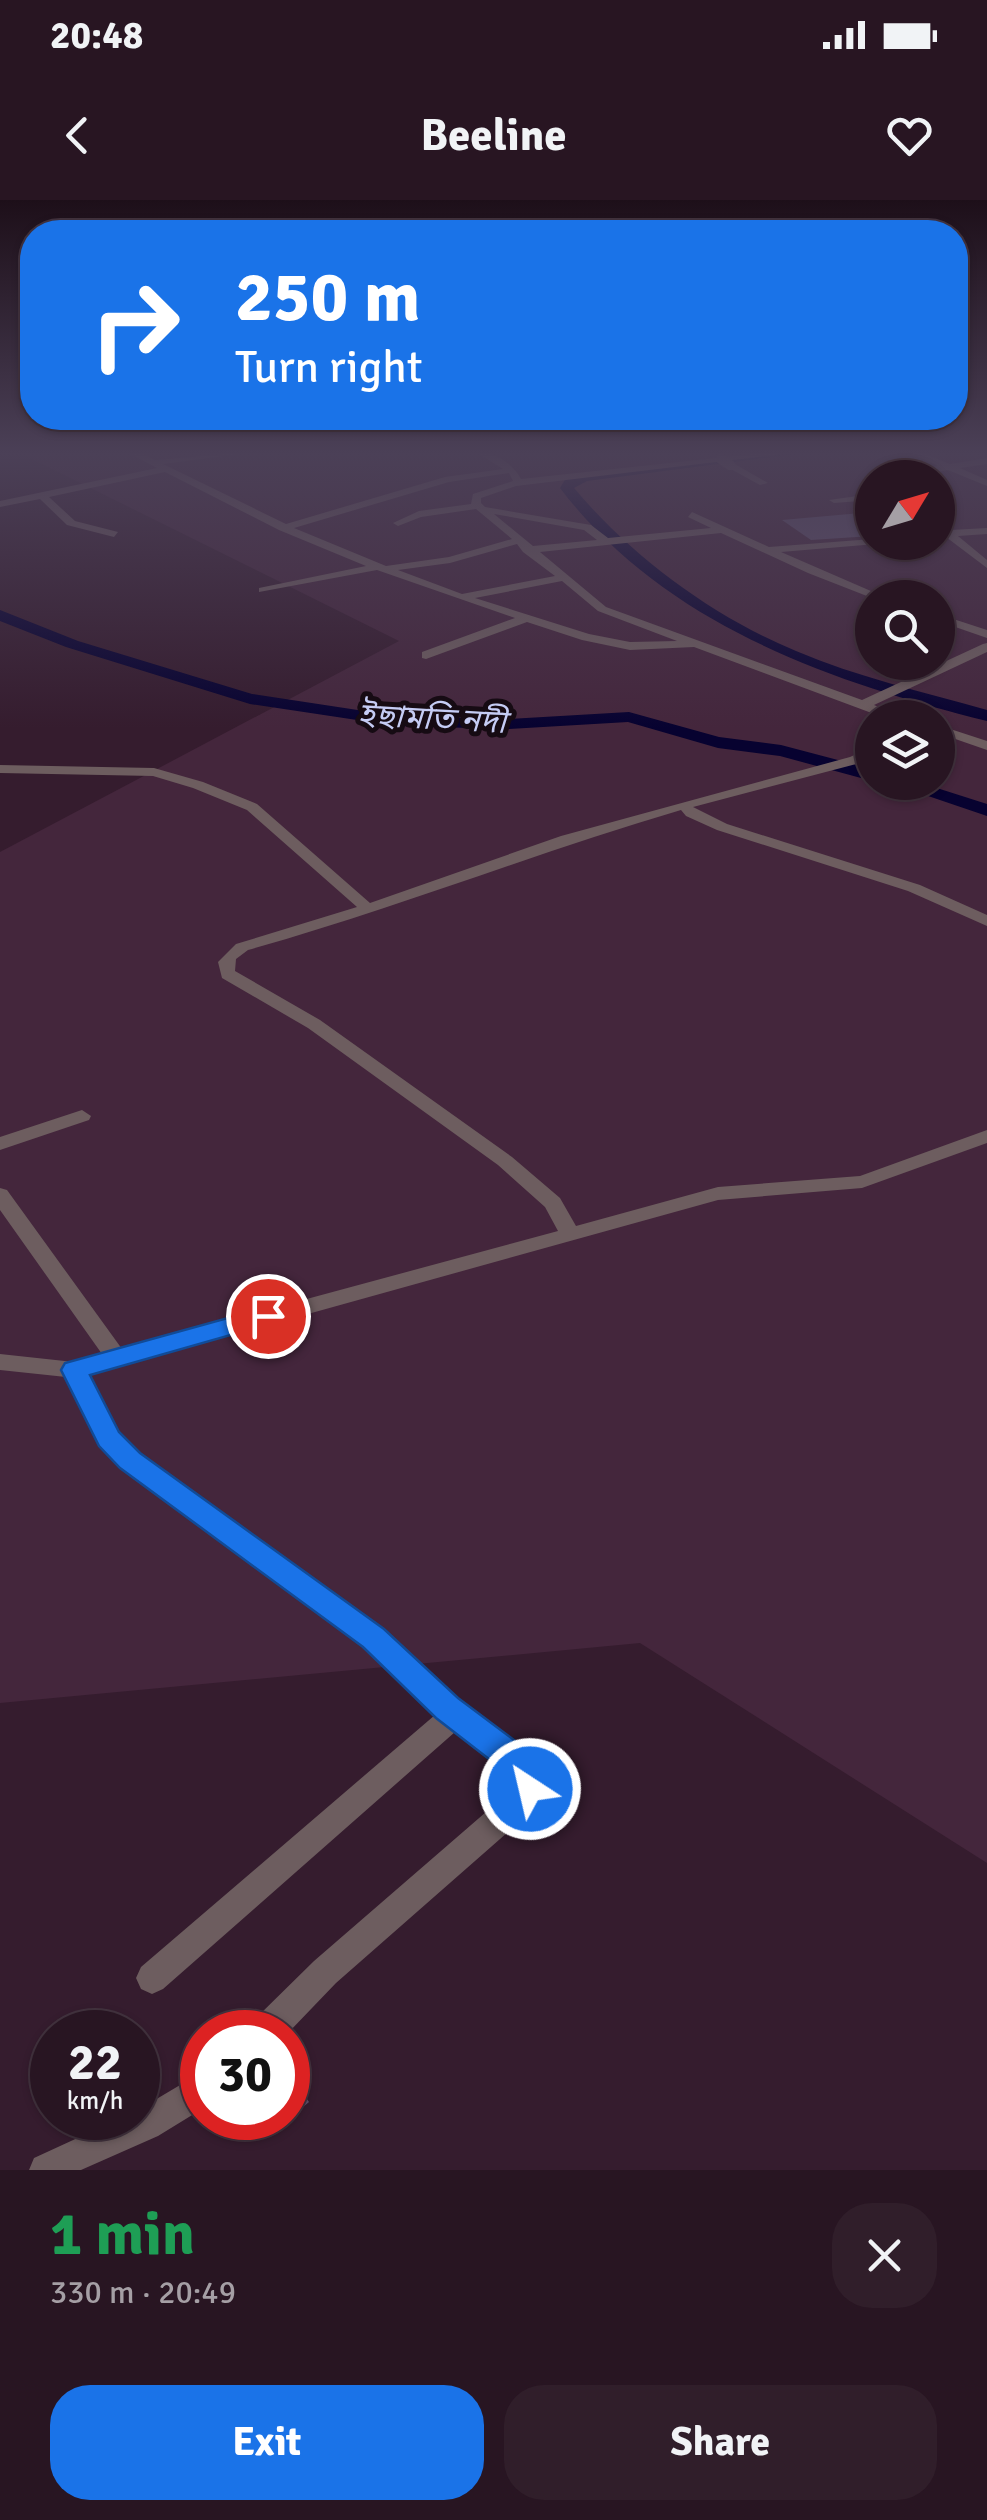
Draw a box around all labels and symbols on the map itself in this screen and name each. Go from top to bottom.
north arrow [855,460,955,560]
water label: ইছামতি নদী [357,695,513,742]
pin [226,1274,311,1359]
position arrow [478,1737,582,1841]
speed limit sign: 30 [180,2010,310,2140]

